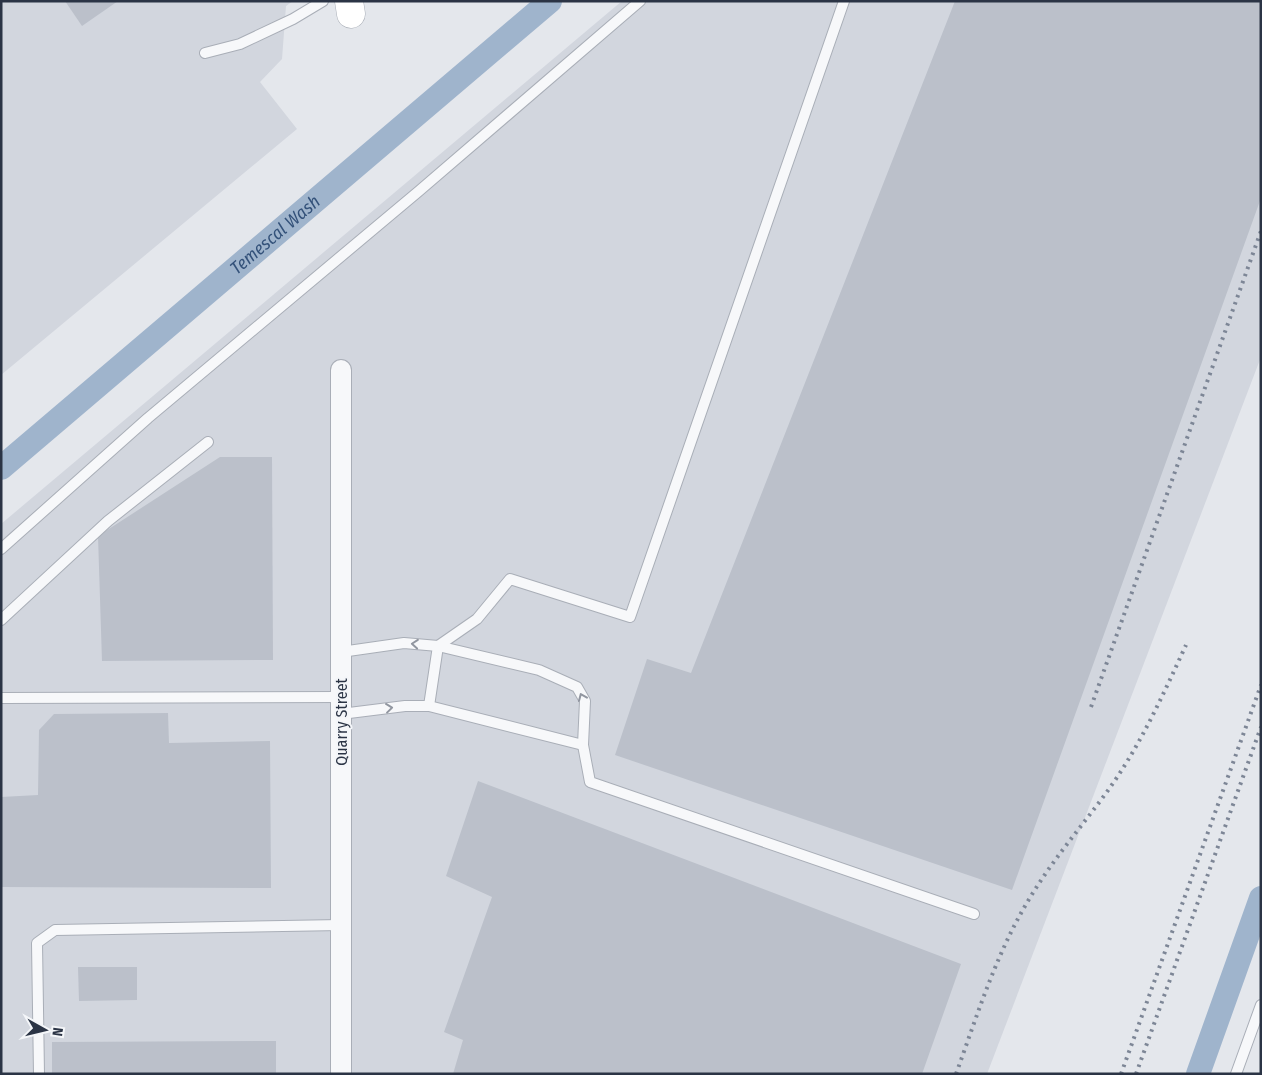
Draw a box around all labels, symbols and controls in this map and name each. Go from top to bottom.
water label: Temescal Wash [226,190,325,279]
one-way arrow [410,639,418,650]
street label: Quarry Street [332,677,351,766]
one-way arrow [578,693,588,702]
one-way arrow [385,703,393,714]
north arrow [20,1005,70,1055]
text: N [48,1026,66,1037]

